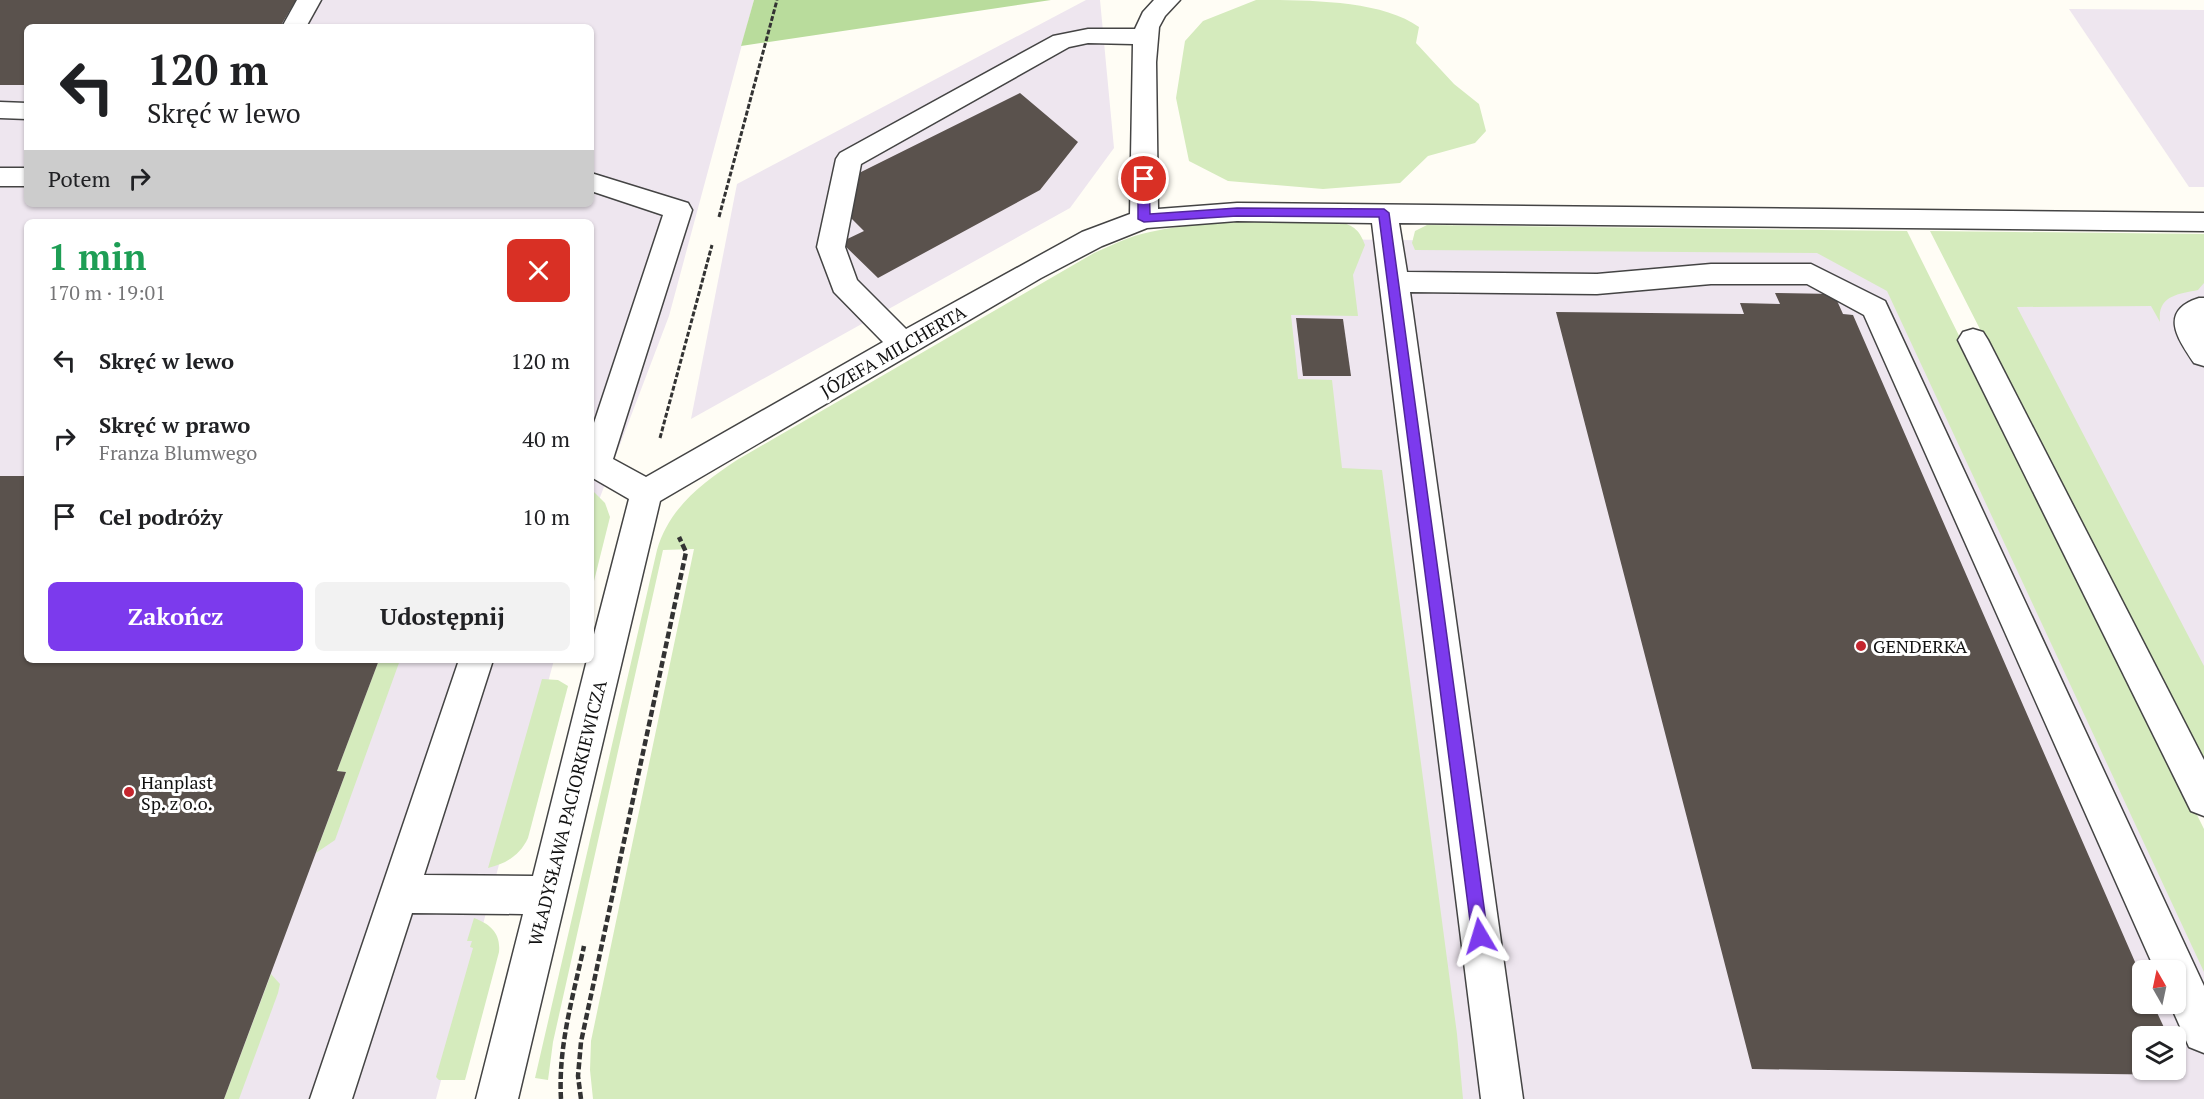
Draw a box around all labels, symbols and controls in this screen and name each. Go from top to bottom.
text: 120 m [147,41,268,97]
icon: left [48,48,126,126]
text: Skręć w lewo [147,95,301,131]
pin [1118,153,1169,204]
icon: right [123,162,156,195]
icon: arrive [1127,162,1160,195]
text: Potem [48,164,111,193]
text: 1 min [48,233,146,280]
button: close [507,239,570,302]
text: 170 m · 19:01 [48,279,166,306]
street label: JÓZEFA MILCHERTA [816,299,971,402]
icon: left [48,344,81,377]
text: Skręć w lewo [99,346,234,375]
text: 120 m [510,346,570,375]
text: Skręć w prawo [99,410,250,439]
icon: right [48,422,81,455]
text: 40 m [522,424,570,453]
text: Franza Blumwego [99,439,257,466]
icon: arrive [48,500,81,533]
text: Cel podróży [99,502,223,531]
text: 10 m [522,502,570,531]
button: Zakończ [48,582,303,651]
button: Udostępnij [315,582,570,651]
place label: GENDERKA [1873,634,1968,658]
marker: GENDERKA [1854,639,1868,653]
street label: WŁADYSŁAWA PACIORKIEWICZA [522,677,612,949]
place label: Hanplast Sp. z o.o. [141,770,213,815]
marker: Hanplast Sp. z o.o. [122,785,136,799]
position arrow [1448,904,1512,968]
north arrow [2132,960,2186,1014]
map controls [2132,960,2186,1080]
button: layers [2132,1026,2186,1080]

